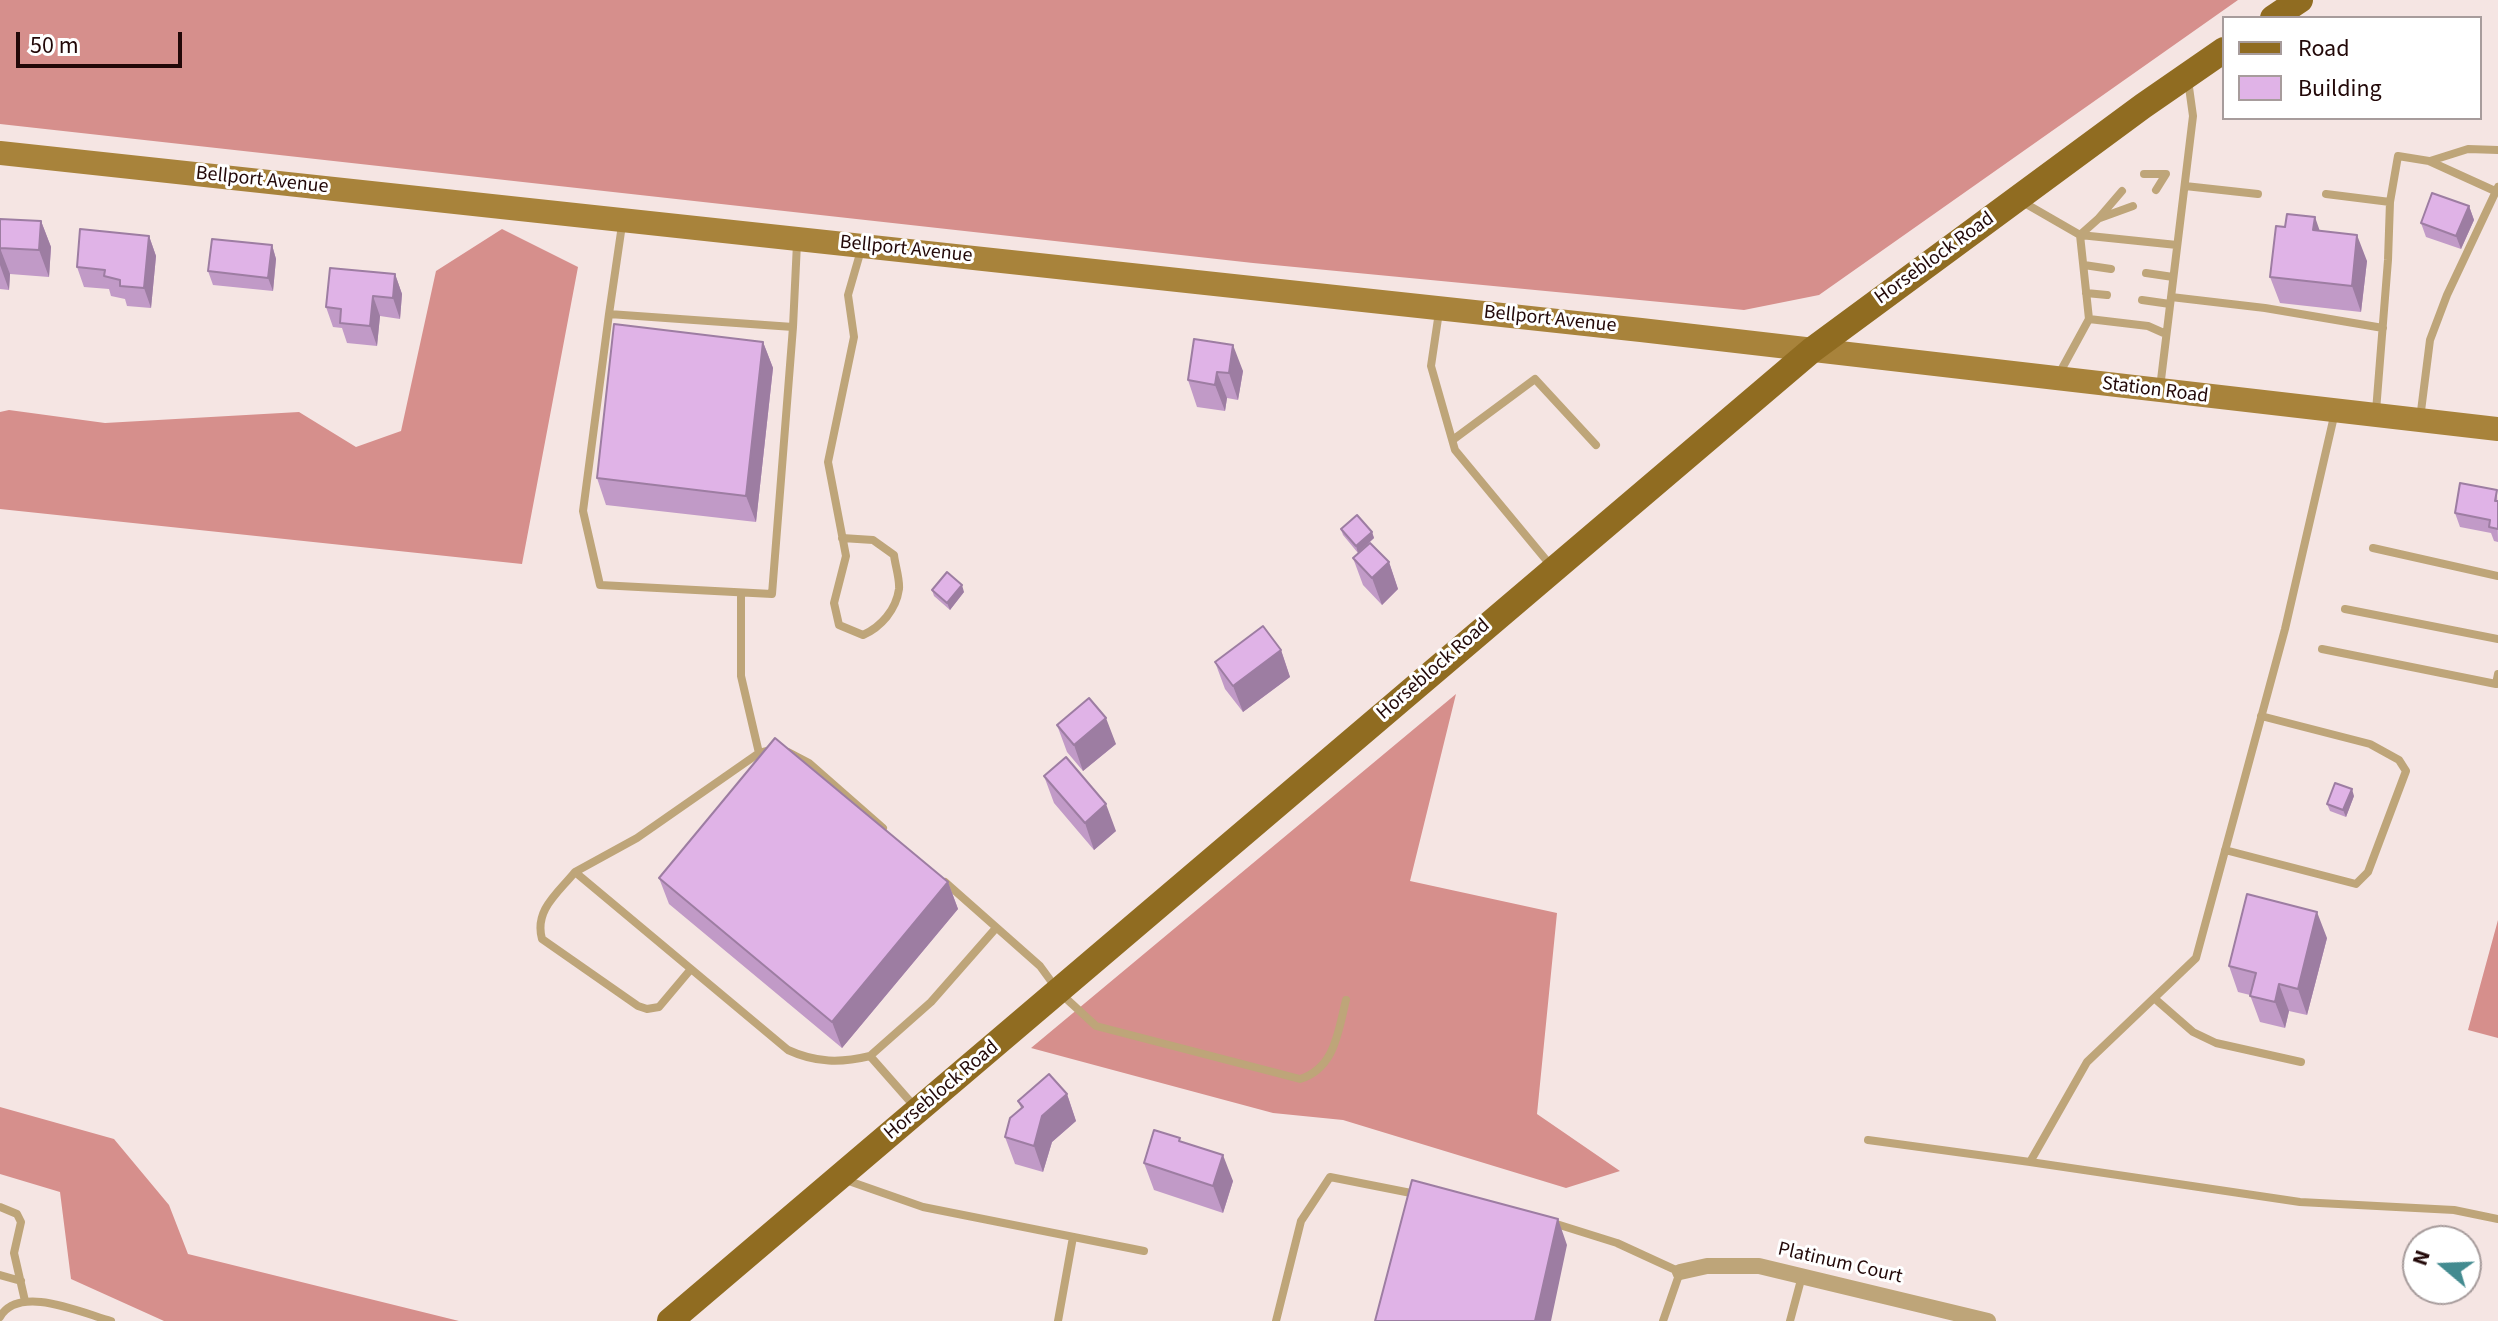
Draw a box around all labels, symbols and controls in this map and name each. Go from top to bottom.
scale bar [20,16,186,66]
legend [2222,16,2482,120]
text: 50 m [30,28,79,63]
text: Road [2298,31,2350,66]
text: Building [2298,71,2382,106]
street label: Bellport Avenue [195,162,329,200]
street label: Horseblock Road [1871,208,1999,310]
street label: Bellport Avenue [839,231,973,269]
street label: Bellport Avenue [1483,301,1617,339]
street label: Station Road [2101,373,2209,409]
street label: Horseblock Road [1373,614,1495,726]
street label: Horseblock Road [880,1036,1004,1146]
north arrow [2402,1225,2482,1305]
street label: Platinum Court [1775,1238,1905,1290]
text: N [2404,1246,2439,1270]

